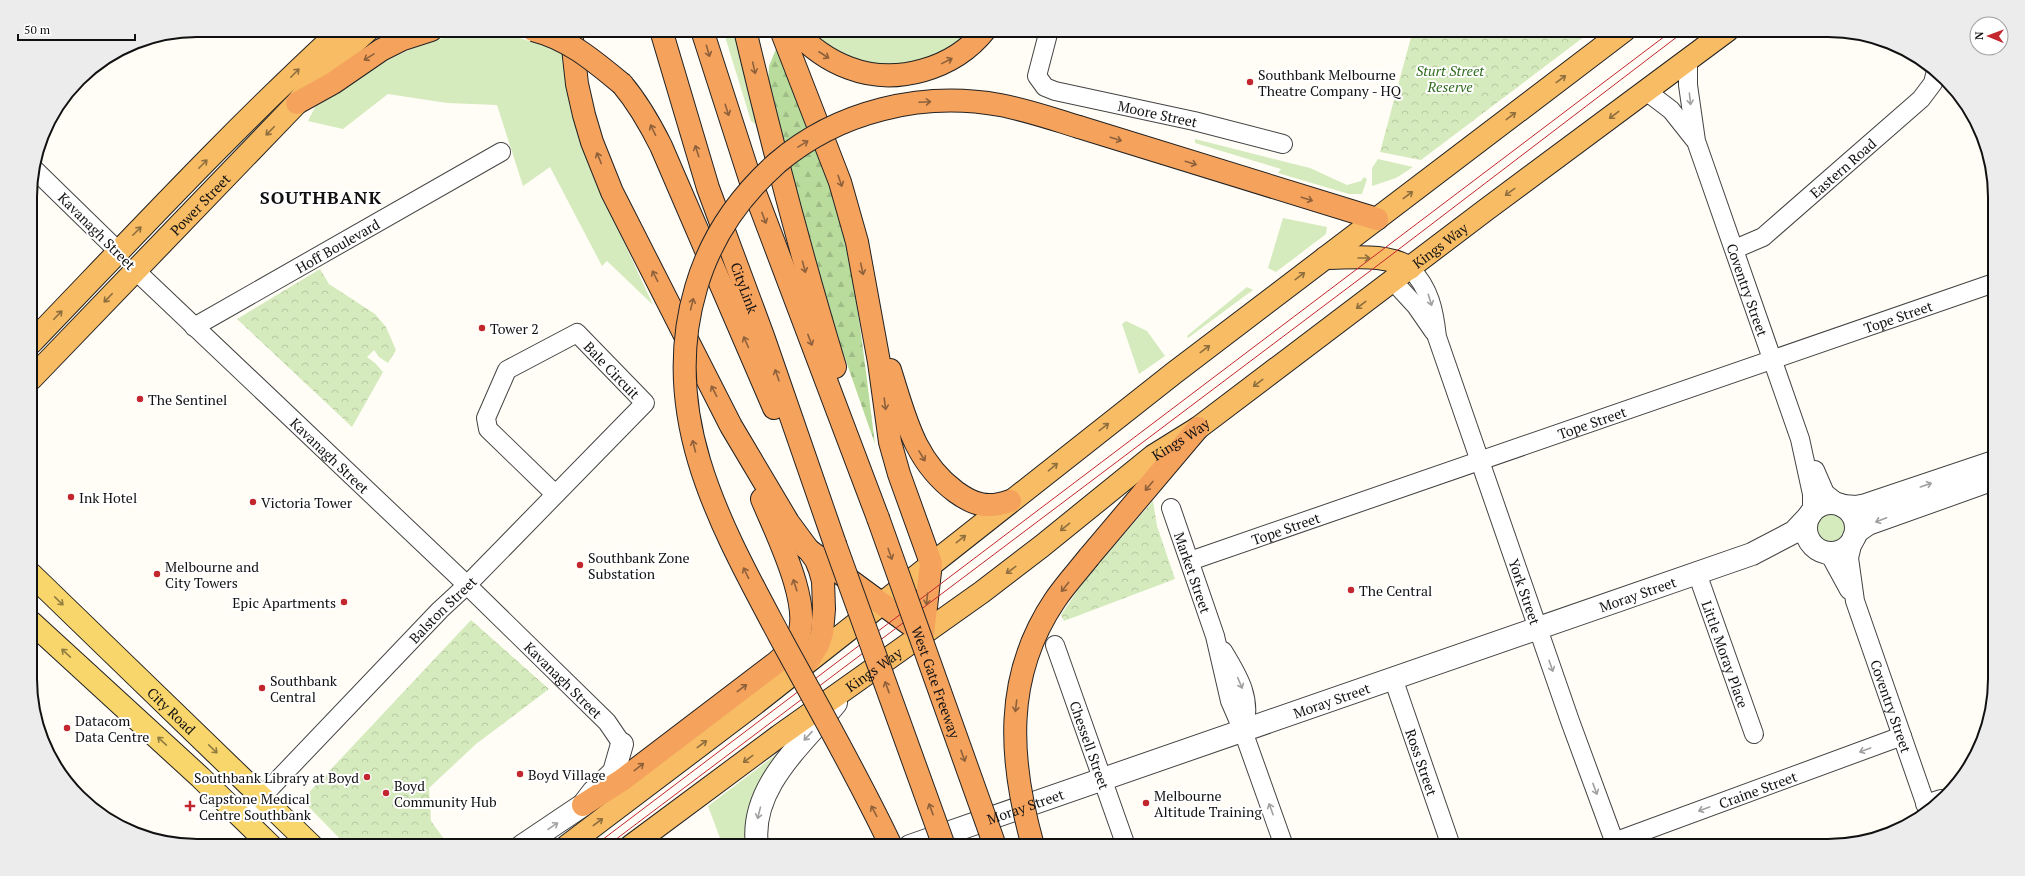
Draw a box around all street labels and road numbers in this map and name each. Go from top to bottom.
street label: Moore Street [1116,95,1200,131]
street label: Eastern Road [1805,133,1880,202]
street label: Power Street [165,168,234,239]
street label: Kavanagh Street [54,188,140,274]
street label: Hoff Boulevard [292,214,383,277]
street label: Kings Way [1408,217,1472,272]
street label: Coventry Street [1723,241,1773,339]
street label: CityLink [727,259,763,316]
street label: Tope Street [1861,295,1935,337]
street label: Bale Circuit [580,337,645,403]
street label: Tope Street [1555,401,1629,443]
street label: Kavanagh Street [287,413,374,498]
street label: Kings Way [1148,413,1214,464]
street label: Tope Street [1249,507,1323,549]
street label: Market Street [1170,529,1216,616]
street label: York Street [1505,556,1546,628]
street label: Balston Street [404,571,481,647]
street label: Moray Street [1596,571,1679,616]
street label: Little Moray Place [1698,598,1753,710]
street label: West Gate Freeway [908,623,965,741]
street label: Kavanagh Street [521,637,607,723]
street label: Kings Way [841,642,906,696]
street label: Coventry Street [1867,657,1917,756]
street label: Moray Street [1290,677,1373,722]
street label: City Road [144,683,200,738]
street label: Chessell Street [1066,698,1115,793]
street label: Ross Street [1402,726,1443,799]
street label: Craine Street [1716,766,1800,812]
street label: Moray Street [984,784,1067,828]

